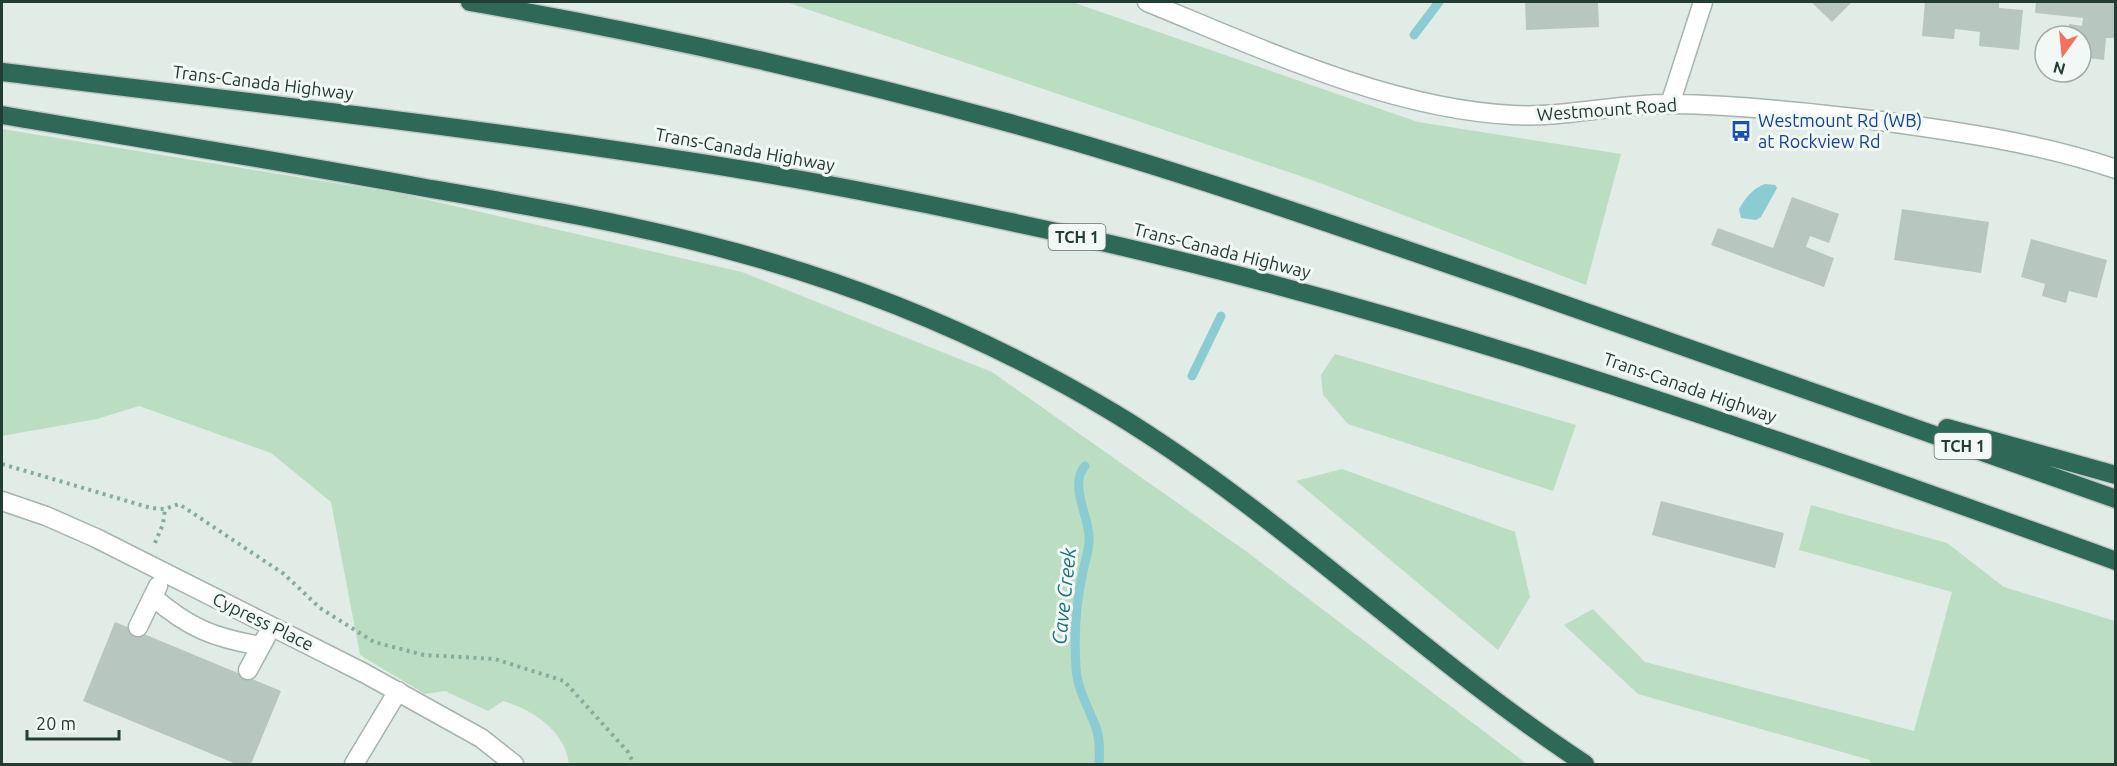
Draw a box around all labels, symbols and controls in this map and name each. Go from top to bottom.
north arrow [2033,24,2093,84]
text: N [2051,58,2067,79]
street label: Trans-Canada Highway [172,61,355,103]
street label: Westmount Road [1536,94,1678,124]
place label: Westmount Rd (WB) at Rockview Rd [1758,110,1922,151]
bus stop icon: Westmount Rd (WB) at Rockview Rd [1729,119,1753,143]
street label: Trans-Canada Highway [654,123,837,175]
street label: Trans-Canada Highway [1132,218,1313,282]
road number: TCH 1 [1048,224,1106,250]
street label: Trans-Canada Highway [1601,348,1780,426]
road number: TCH 1 [1934,433,1992,459]
water label: Cave Creek [1047,546,1080,646]
street label: Cypress Place [210,588,317,654]
scale bar [27,703,118,741]
text: 20 m [36,713,76,733]

